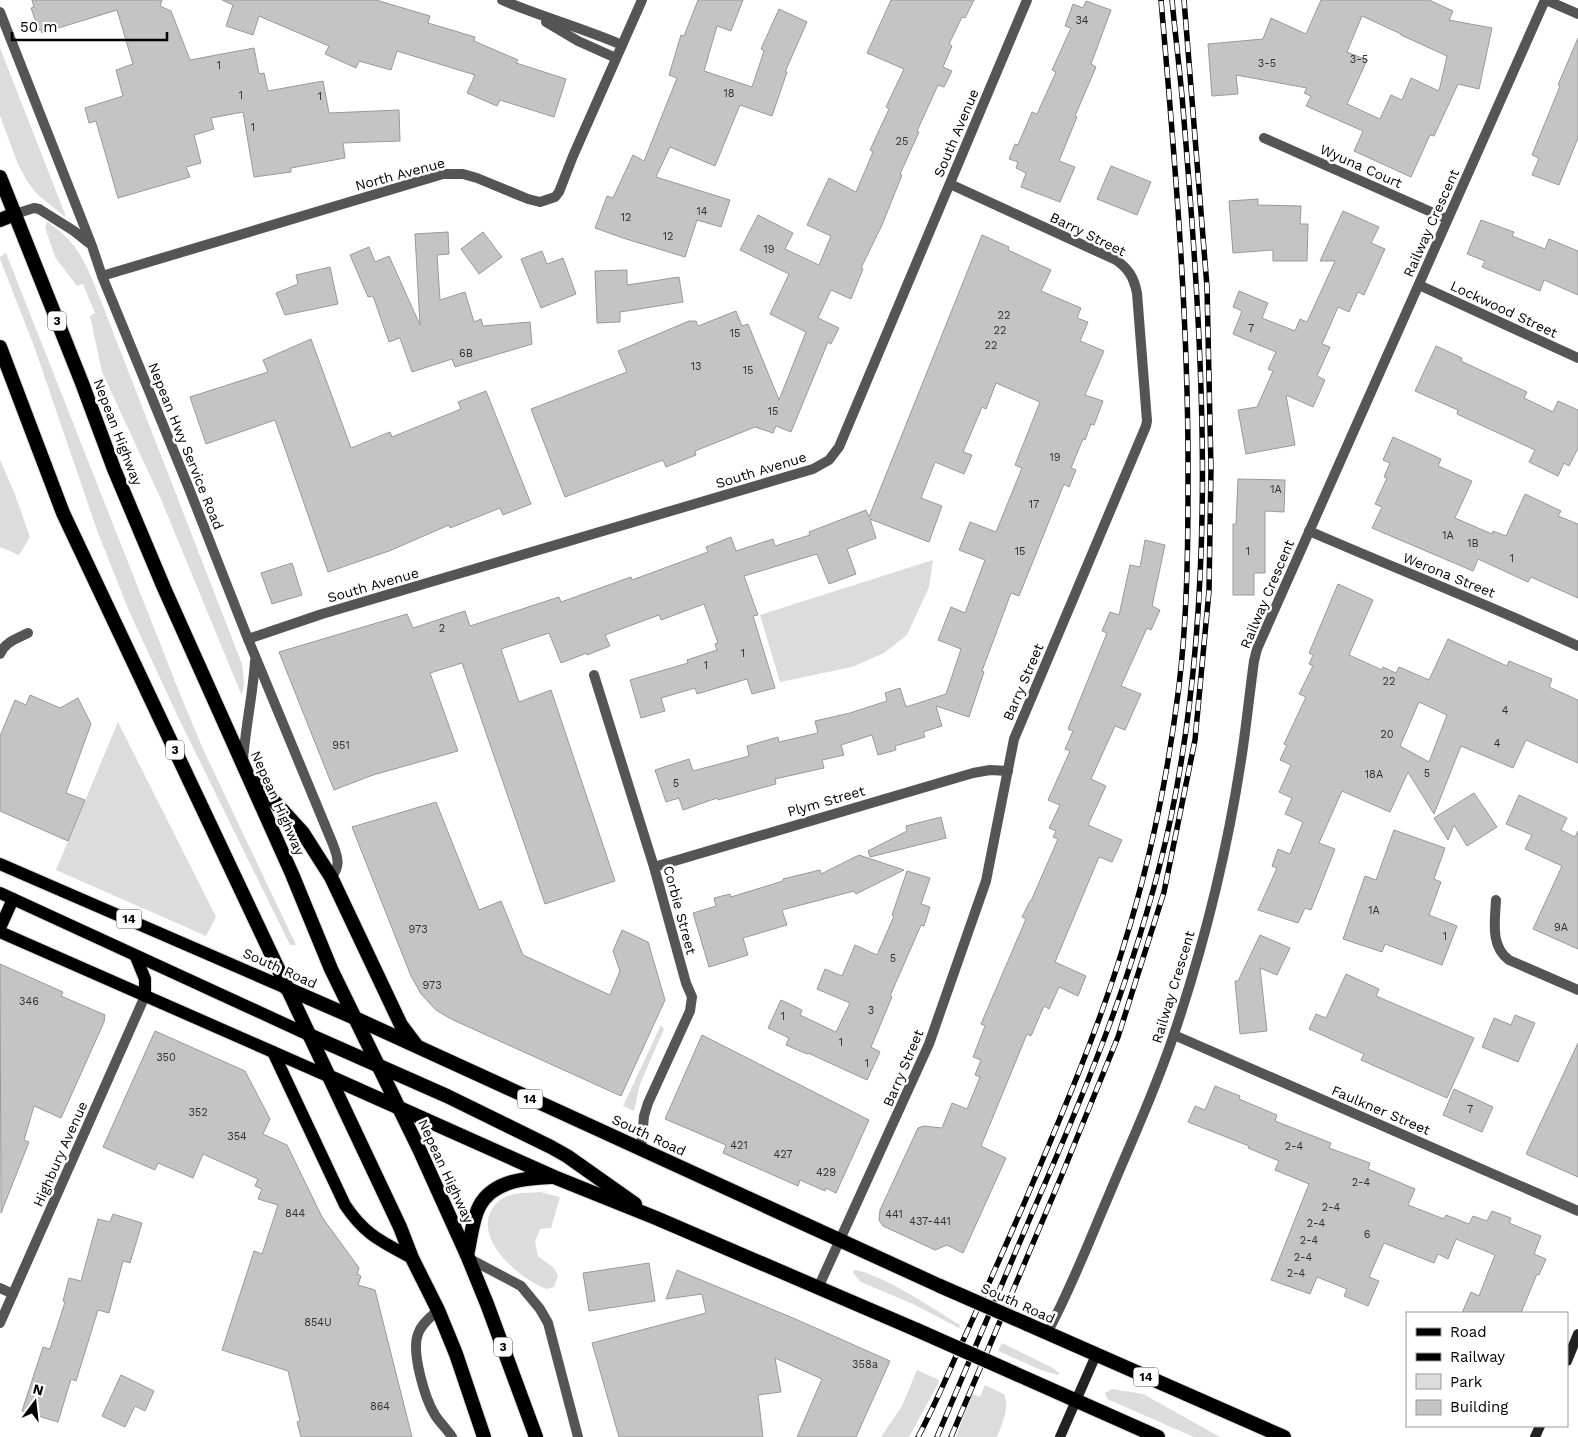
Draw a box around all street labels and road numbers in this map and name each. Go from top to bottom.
street label: South Avenue [930,86,982,180]
street label: Wyuna Court [1317,141,1405,191]
street label: North Avenue [353,154,447,194]
street label: Railway Crescent [1400,166,1462,280]
street label: Barry Street [1048,209,1129,259]
street label: Lockwood Street [1448,277,1560,341]
road number: 3 [48,312,66,331]
street label: Nepean Hwy Service Road [145,360,227,532]
street label: Nepean Highway [90,376,146,488]
street label: South Avenue [714,449,808,491]
street label: Railway Crescent [1237,537,1297,651]
street label: Werona Street [1401,549,1498,601]
street label: South Avenue [325,564,421,606]
street label: Barry Street [1000,641,1046,723]
road number: 3 [166,740,184,760]
street label: Nepean Highway [248,748,309,858]
street label: Plym Street [785,782,867,820]
street label: Corbie Street [660,864,700,956]
road number: 14 [116,910,142,929]
street label: Railway Crescent [1148,929,1198,1045]
street label: South Road [240,945,320,991]
street label: Barry Street [880,1027,926,1109]
street label: Faulkner Street [1329,1082,1433,1138]
road number: 14 [518,1090,542,1108]
street label: Highbury Avenue [30,1099,90,1209]
street label: South Road [610,1111,688,1159]
street label: Nepean Highway [415,1117,477,1226]
street label: South Road [978,1280,1058,1326]
road number: 3 [494,1338,512,1356]
road number: 14 [1134,1368,1158,1386]

